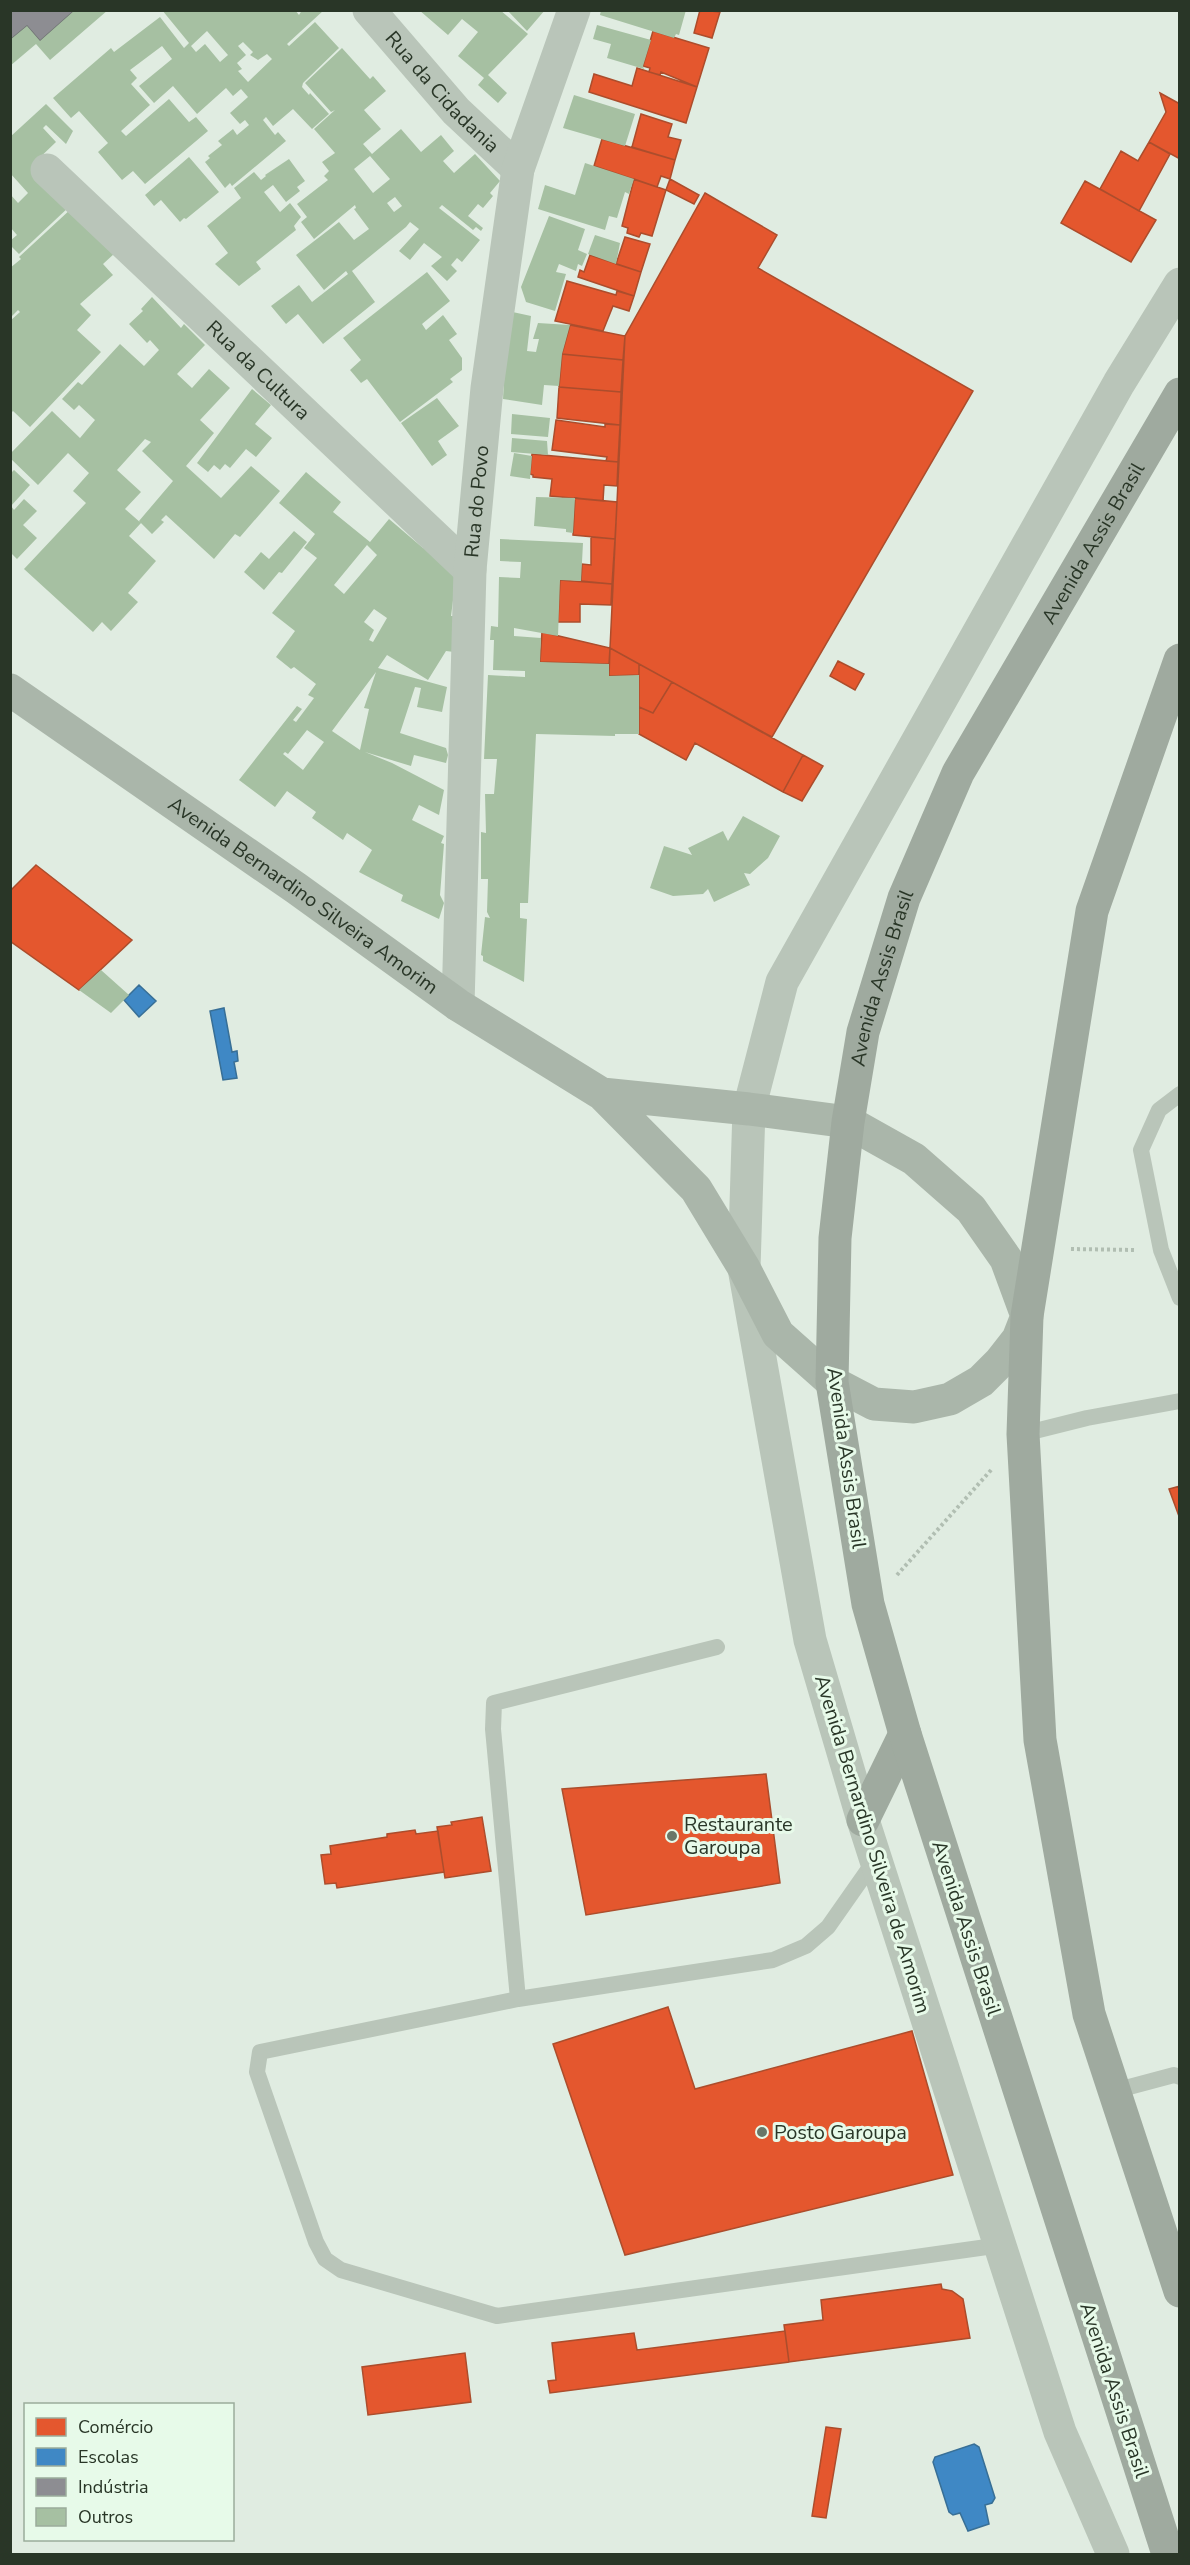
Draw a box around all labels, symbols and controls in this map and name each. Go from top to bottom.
street label: Rua da Cidadania [379,25,505,159]
street label: Rua da Cultura [200,314,316,426]
street label: Rua do Povo [458,444,496,559]
street label: Avenida Assis Brasil [1035,458,1151,629]
street label: Avenida Bernardino Silveira Amorim [163,791,444,1001]
street label: Avenida Assis Brasil [844,885,920,1068]
street label: Avenida Assis Brasil [820,1366,873,1550]
street label: Avenida Bernardino Silveira de Amorim [808,1672,937,2017]
place label: Restaurante Garoupa [684,1811,793,1861]
marker: Restaurante Garoupa [665,1829,679,1843]
street label: Avenida Assis Brasil [925,1837,1008,2019]
place label: Posto Garoupa [774,2119,907,2146]
marker: Posto Garoupa [755,2125,769,2139]
street label: Avenida Assis Brasil [1073,2299,1156,2481]
legend [24,2403,234,2541]
text: Comércio [78,2415,153,2439]
text: Escolas [78,2445,139,2469]
text: Indústria [78,2475,148,2499]
text: Outros [78,2505,133,2529]

